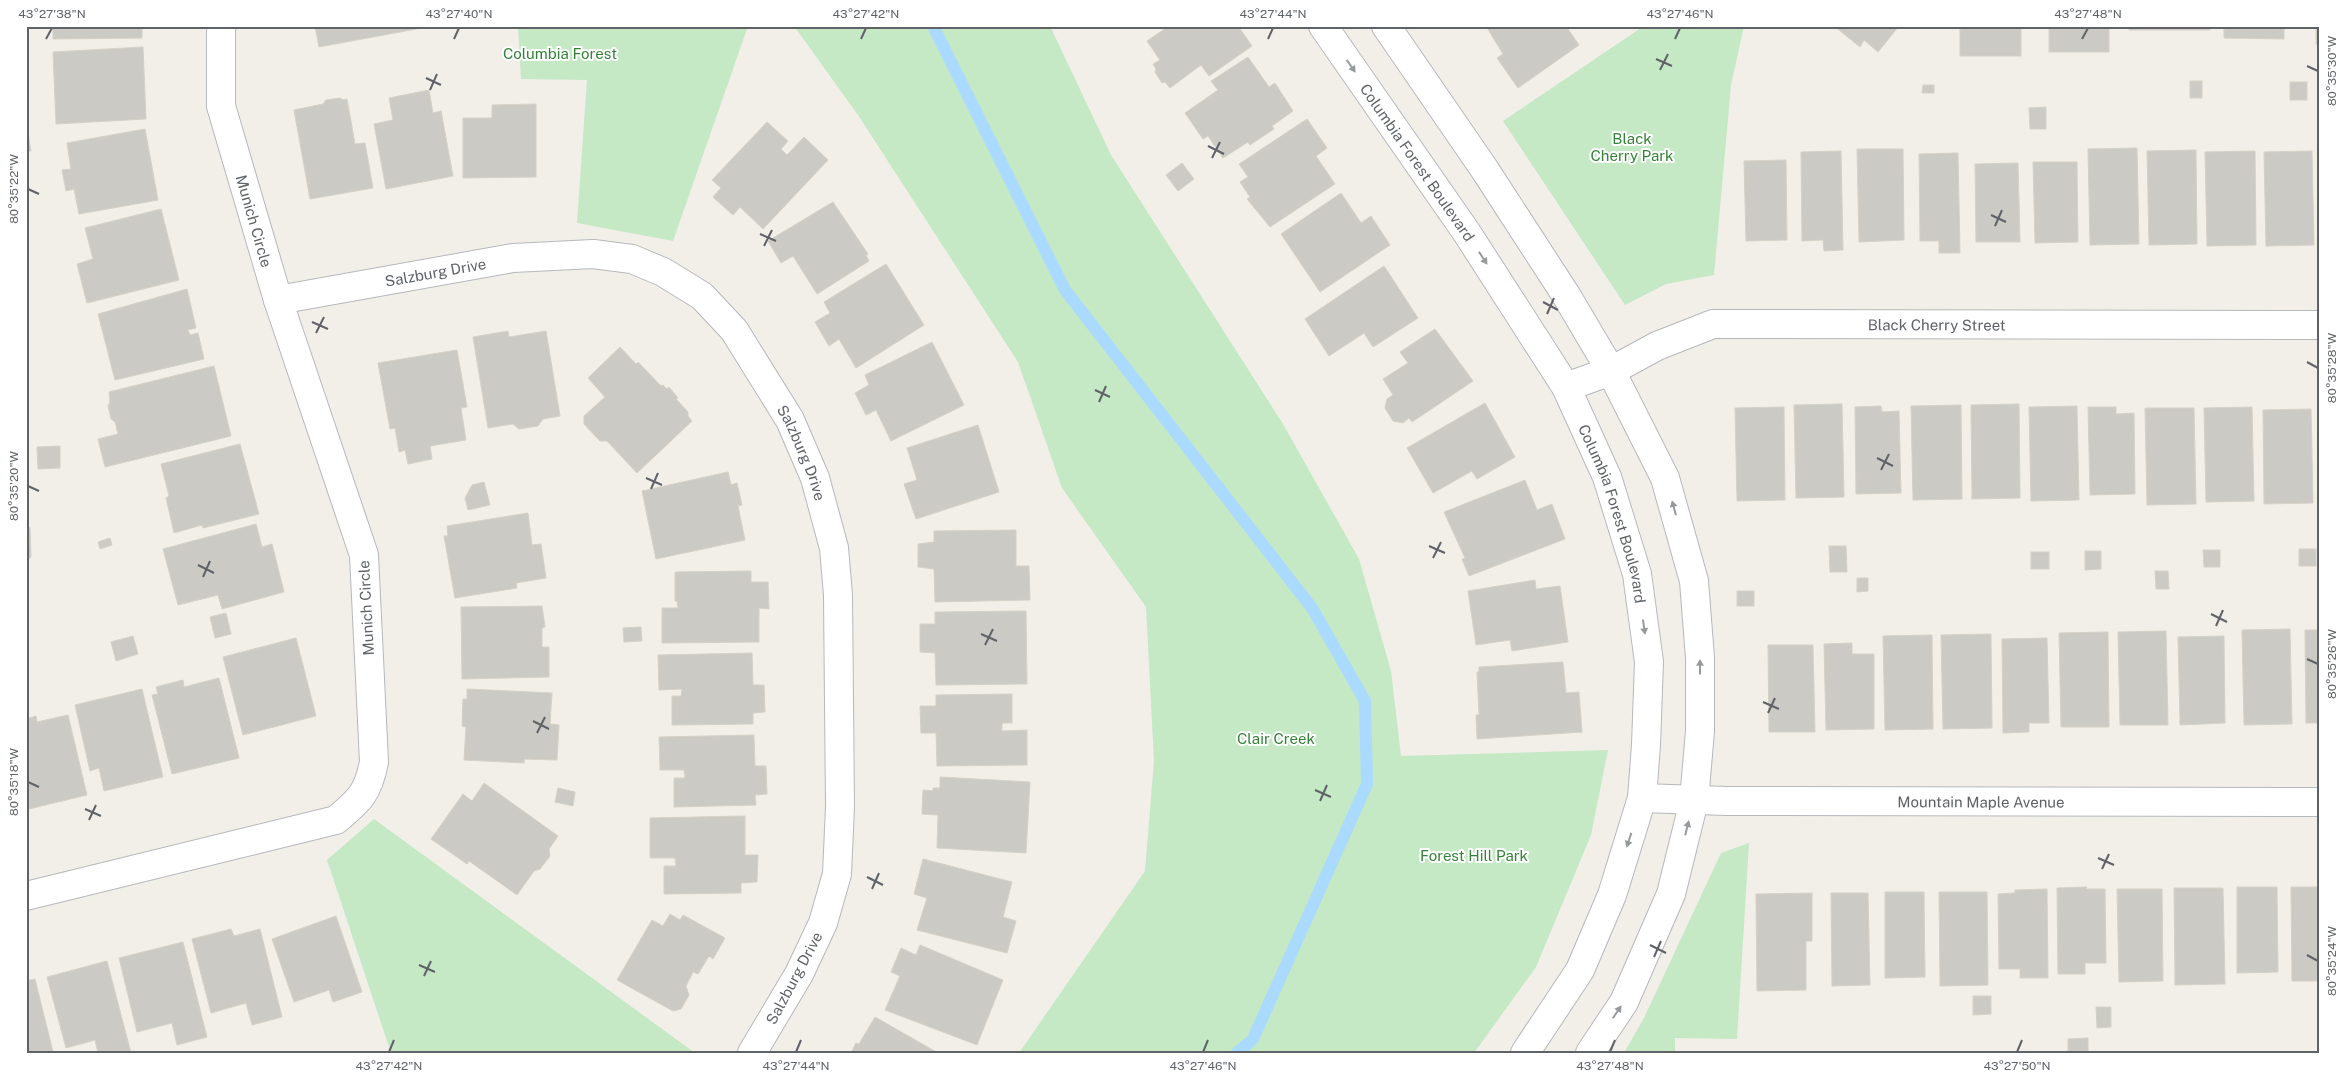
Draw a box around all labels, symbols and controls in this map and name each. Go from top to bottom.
text: 43°27'38"N [18,7,86,21]
text: 43°27'40"N [425,7,493,21]
text: 43°27'42"N [833,7,899,21]
text: 43°27'44"N [1239,7,1307,21]
text: 43°27'46"N [1646,7,1714,21]
text: 43°27'48"N [2054,7,2122,21]
text: 80°35'30"W [2325,35,2339,106]
park label: Columbia Forest [503,45,617,62]
one-way arrow [1346,59,1356,73]
street label: Columbia Forest Boulevard [1357,80,1478,244]
park label: Black Cherry Park [1590,130,1674,164]
text: 80°35'22"W [7,154,21,224]
street label: Munich Circle [233,173,275,269]
one-way arrow [1478,251,1487,264]
street label: Salzburg Drive [384,254,487,289]
street label: Black Cherry Street [1868,316,2006,333]
text: 80°35'28"W [2325,332,2339,403]
street label: Salzburg Drive [774,402,829,502]
street label: Columbia Forest Boulevard [1576,421,1649,604]
text: 80°35'20"W [7,451,21,521]
one-way arrow [1669,500,1677,515]
street label: Munich Circle [355,560,377,656]
one-way arrow [1641,619,1649,635]
text: 80°35'26"W [2325,628,2339,699]
one-way arrow [1696,659,1704,675]
park label: Clair Creek [1237,730,1315,747]
text: 80°35'18"W [7,747,21,816]
street label: Mountain Maple Avenue [1897,793,2065,810]
one-way arrow [1683,821,1691,836]
one-way arrow [1625,832,1633,847]
park label: Forest Hill Park [1420,847,1528,864]
text: 80°35'24"W [2325,925,2339,996]
street label: Salzburg Drive [762,929,826,1027]
one-way arrow [1612,1005,1622,1019]
text: 43°27'42"N [356,1059,422,1073]
text: 43°27'44"N [762,1059,830,1073]
text: 43°27'46"N [1169,1059,1237,1073]
text: 43°27'48"N [1576,1059,1644,1073]
text: 43°27'50"N [1983,1059,2051,1073]

